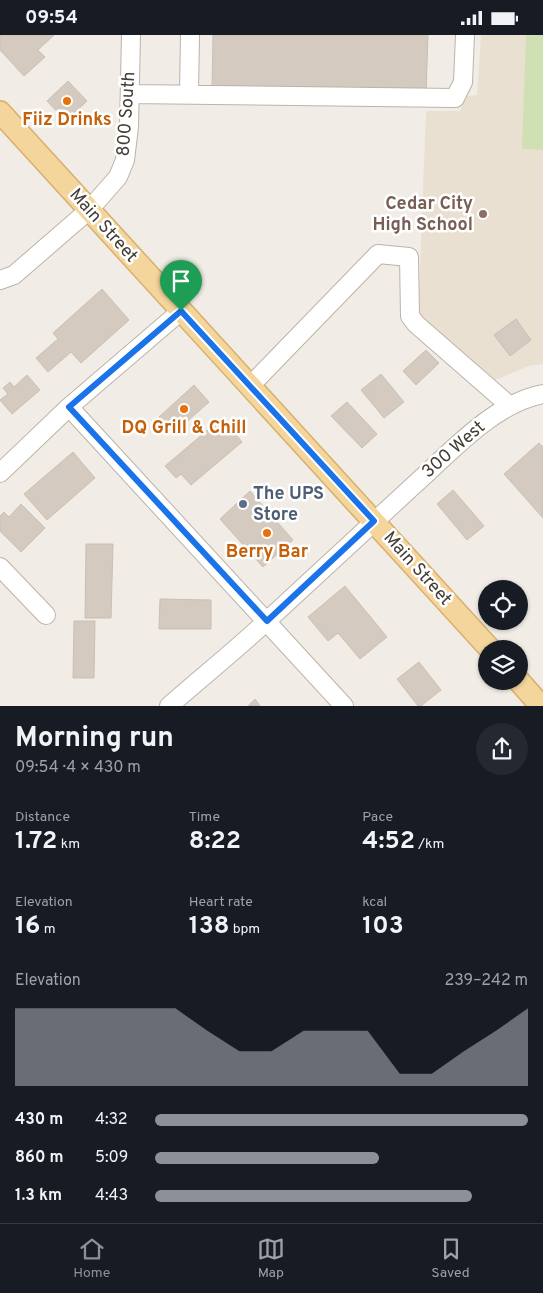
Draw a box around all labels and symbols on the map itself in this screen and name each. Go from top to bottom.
street label: 800 South [113,71,141,157]
marker: Fiiz Drinks [61,95,73,107]
place label: Fiiz Drinks [22,109,112,132]
street label: Main Street [64,184,142,268]
place label: Cedar City High School [372,193,473,237]
marker: Cedar City High School [477,208,489,220]
pin [160,260,202,311]
marker: DQ Grill & Chill [178,403,190,415]
street label: 300 West [417,416,491,484]
place label: DQ Grill & Chill [121,417,247,440]
place label: The UPS Store [253,483,324,527]
marker: The UPS Store [237,498,249,510]
marker: Berry Bar [261,527,273,539]
street label: Main Street [378,527,456,611]
place label: Berry Bar [226,541,309,564]

